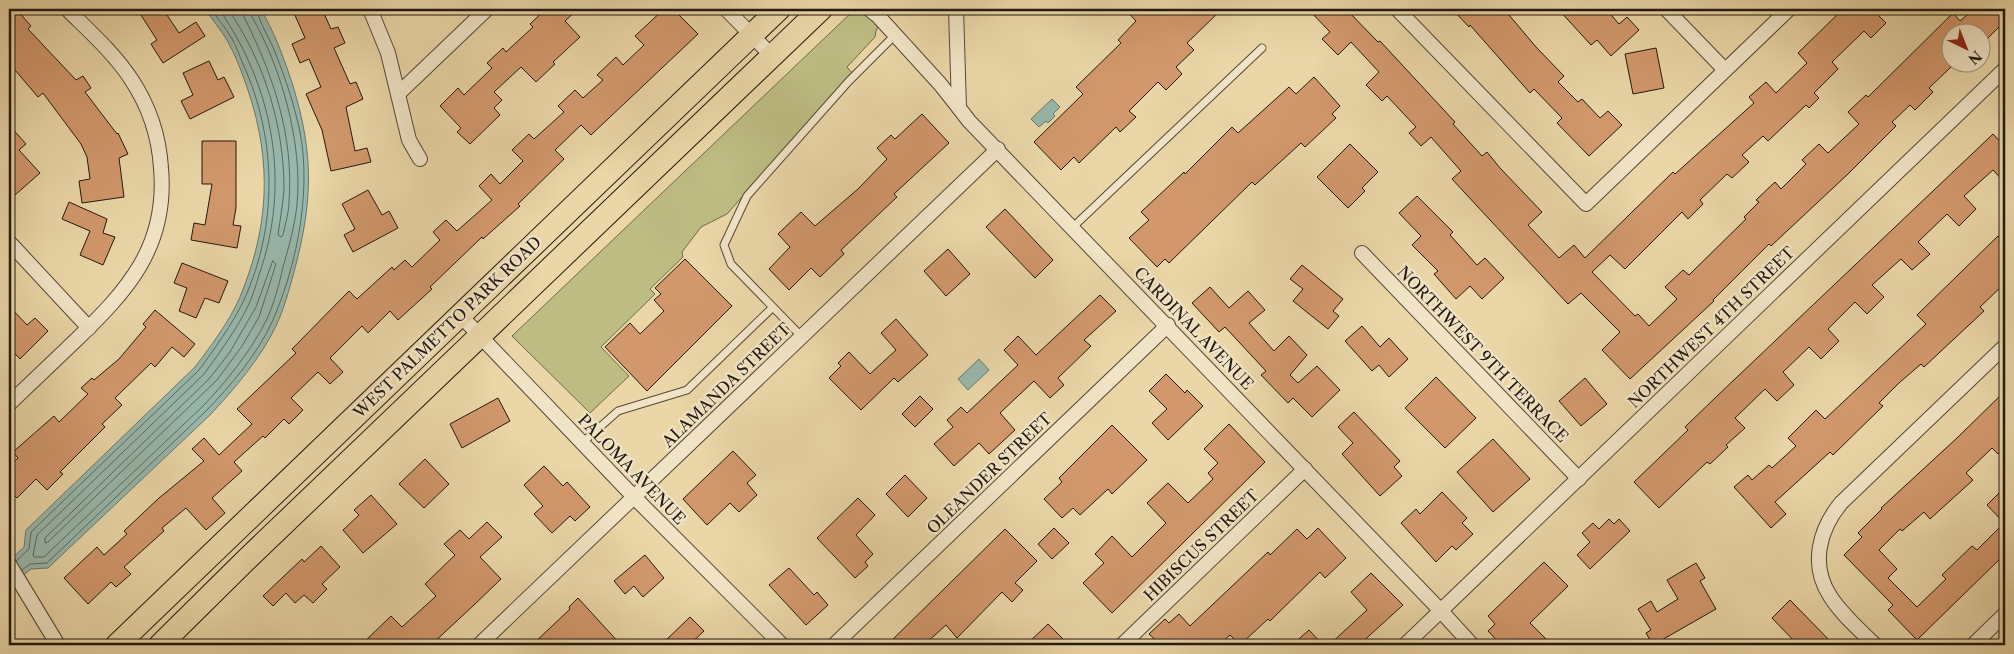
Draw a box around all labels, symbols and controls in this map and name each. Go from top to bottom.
north arrow [1942,22,1992,72]
text: N [1964,47,1985,68]
street label: WEST PALMETTO PARK ROAD [348,232,545,423]
street label: NORTHWEST 4TH STREET [1624,242,1798,412]
street label: CARDINAL AVENUE [1130,262,1258,394]
street label: NORTHWEST 9TH TERRACE [1393,262,1573,446]
street label: ALAMANDA STREET [657,319,794,452]
street label: OLEANDER STREET [922,408,1056,538]
street label: PALOMA AVENUE [574,410,690,528]
street label: HIBISCUS STREET [1139,485,1263,605]

